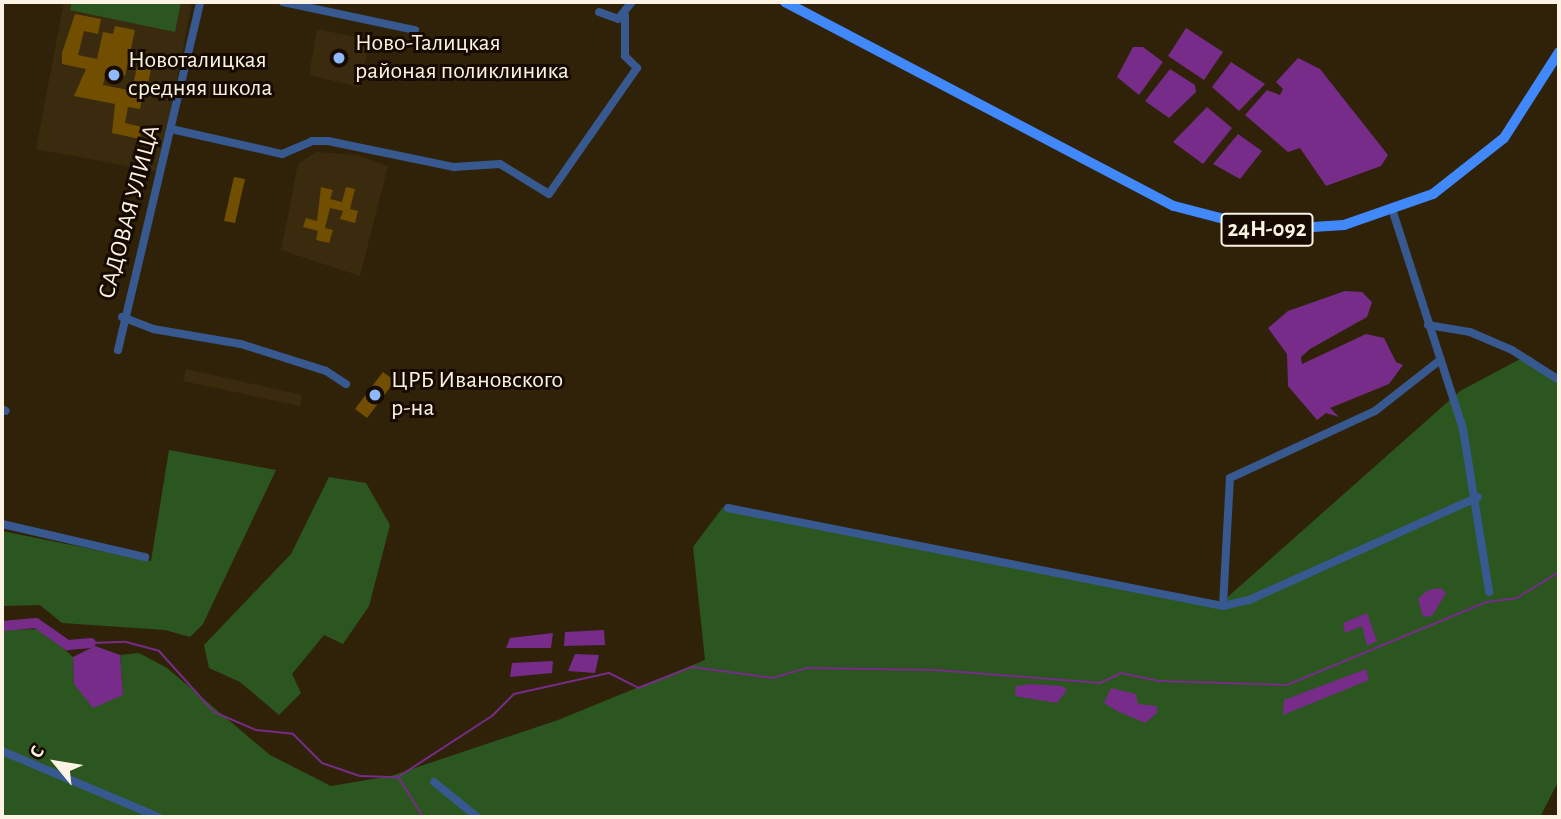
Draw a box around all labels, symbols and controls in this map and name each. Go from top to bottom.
place label: Ново-Талицкая районая поликлиника [355,30,569,86]
place label: Новоталицкая средняя школа [128,47,272,103]
marker: Ново-Талицкая районая поликлиника [329,48,349,68]
marker: Новоталицкая средняя школа [106,67,122,83]
street label: САДОВАЯ УЛИЦА [93,122,167,302]
road number: 24Н-092 [1220,210,1314,249]
place label: ЦРБ Ивановского р-на [391,367,563,423]
marker: ЦРБ Ивановского р-на [365,385,385,405]
north arrow [21,728,91,798]
text: С [27,743,48,762]

